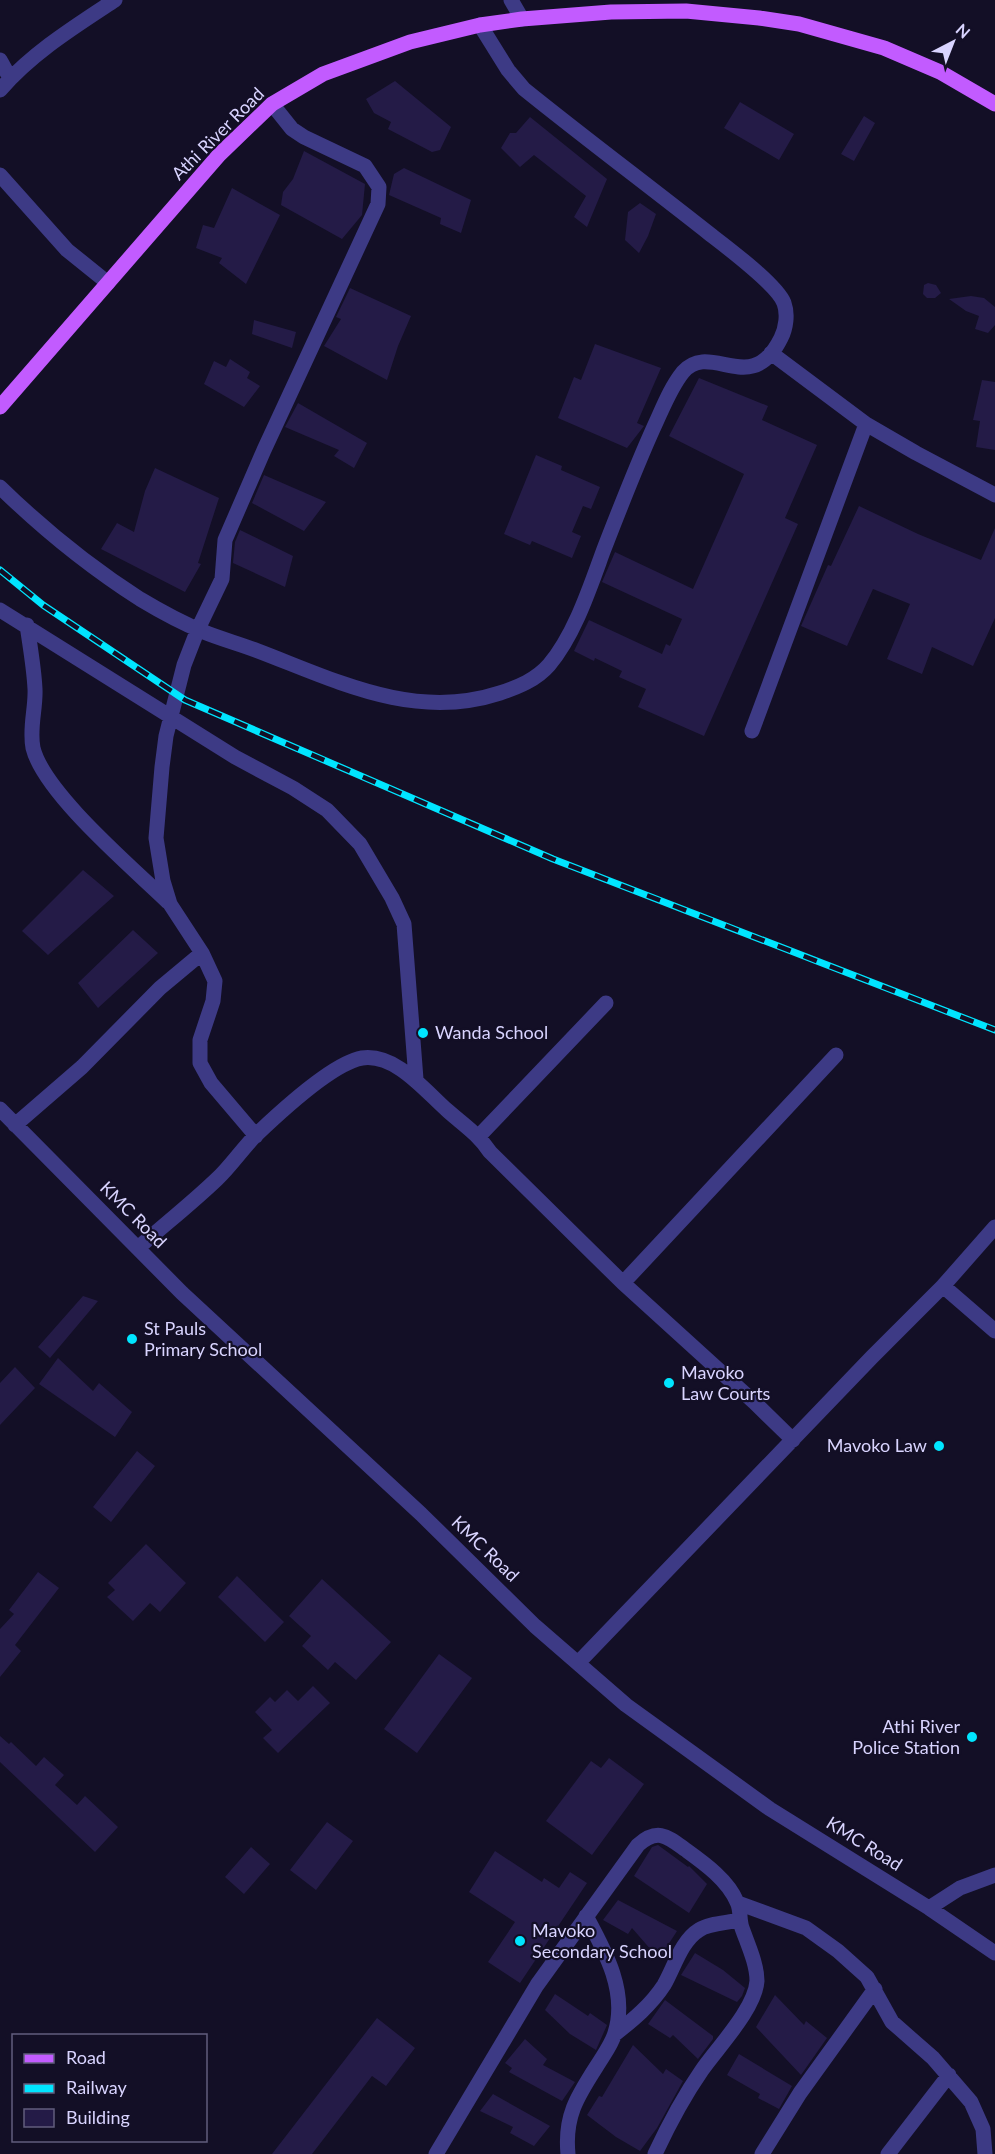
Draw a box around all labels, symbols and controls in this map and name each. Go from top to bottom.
north arrow [923,12,983,72]
text: N [952,19,974,42]
street label: Athi River Road [166,82,268,184]
place label: Wanda School [435,1021,548,1043]
marker: Wanda School [416,1026,430,1040]
street label: KMC Road [96,1176,172,1252]
place label: St Pauls Primary School [144,1317,262,1360]
marker: St Pauls Primary School [125,1332,139,1346]
place label: Mavoko Law Courts [681,1361,771,1404]
marker: Mavoko Law Courts [662,1376,676,1390]
place label: Mavoko Law [827,1434,927,1456]
marker: Mavoko Law [932,1439,946,1453]
street label: KMC Road [447,1511,524,1586]
place label: Athi River Police Station [852,1715,960,1758]
marker: Athi River Police Station [965,1730,979,1744]
street label: KMC Road [823,1811,906,1875]
place label: Mavoko Secondary School [532,1919,672,1962]
marker: Mavoko Secondary School [513,1934,527,1948]
legend [12,2034,207,2142]
text: Road [66,2046,106,2068]
text: Railway [66,2076,127,2098]
text: Building [66,2106,130,2128]

